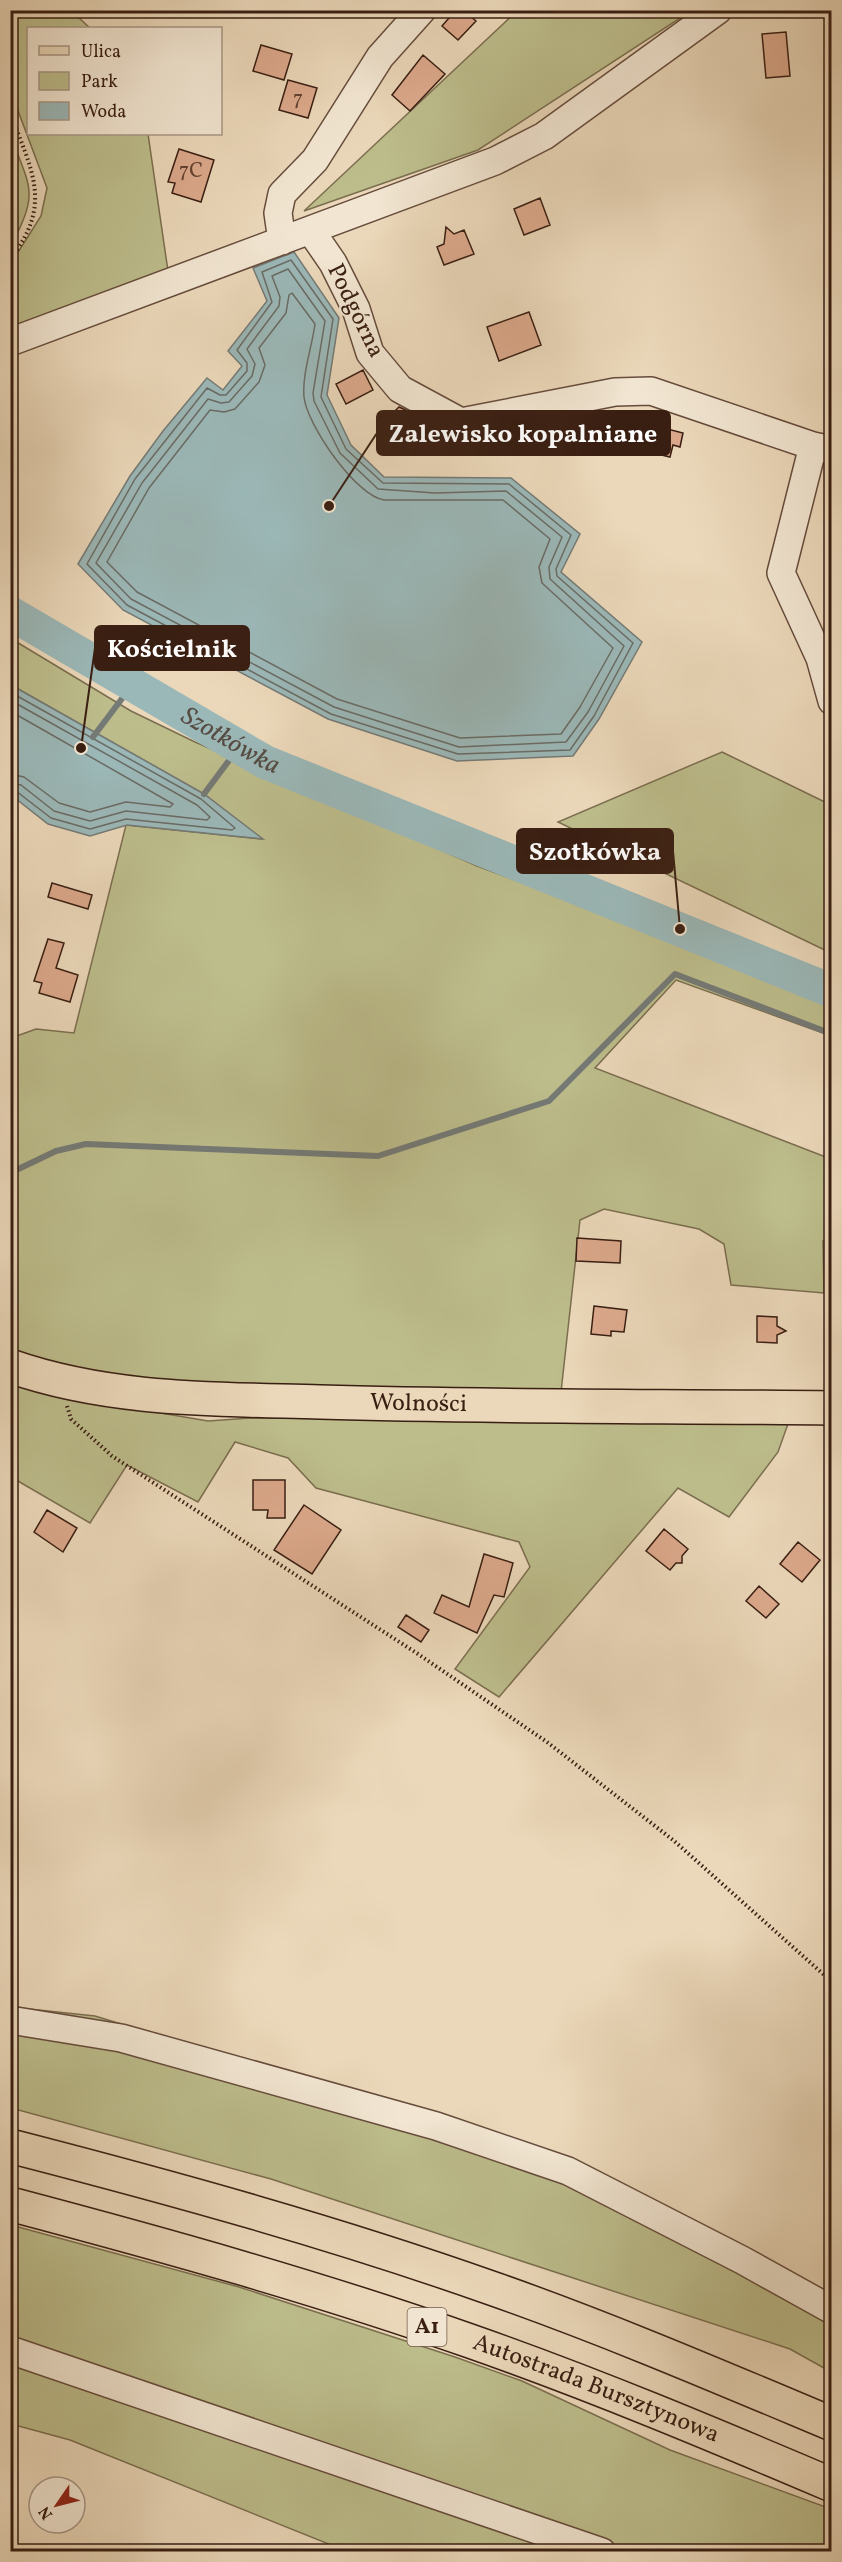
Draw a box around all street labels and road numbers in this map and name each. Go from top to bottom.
street label: Podgórna [318,258,392,364]
street label: Wolności [370,1386,467,1422]
road number: A1 [408,2308,446,2346]
street label: Autostrada Bursztynowa [468,2326,724,2453]

